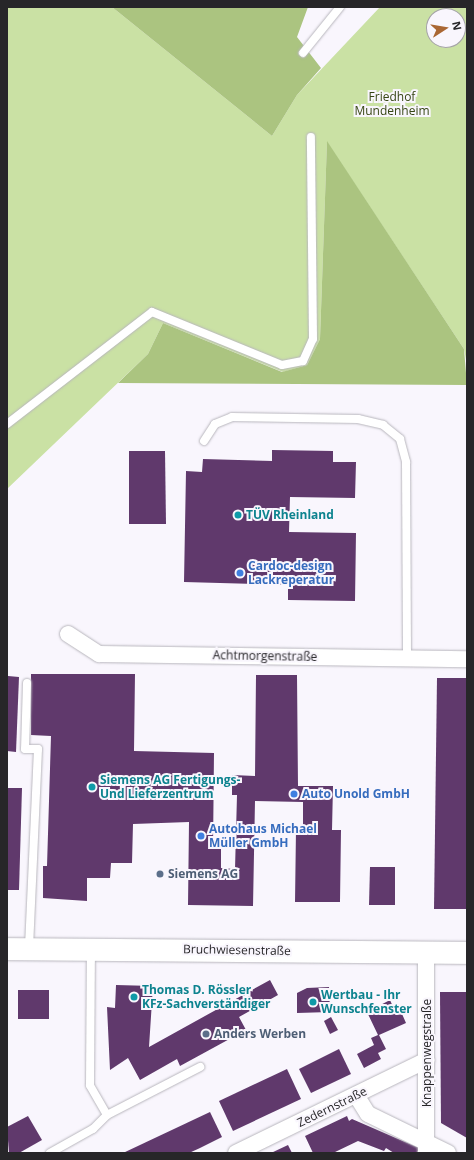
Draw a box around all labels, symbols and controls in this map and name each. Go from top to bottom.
north arrow [426,8,466,48]
text: N [449,20,466,32]
park label: Friedhof Mundenheim [354,90,430,118]
place label: TÜV Rheinland [246,508,334,522]
marker: TÜV Rheinland [233,510,243,520]
place label: Cardoc-design Lackreperatur [248,559,334,587]
marker: Cardoc-design Lackreperatur [235,568,245,578]
street label: Achtmorgenstraße [213,648,317,664]
place label: Siemens AG Fertigungs- Und Lieferzentrum [100,773,240,801]
marker: Siemens AG Fertigungs- Und Lieferzentrum [87,782,97,792]
place label: Auto Unold GmbH [302,787,410,801]
marker: Auto Unold GmbH [289,789,299,799]
place label: Autohaus Michael Müller GmbH [209,822,317,850]
marker: Autohaus Michael Müller GmbH [196,831,206,841]
place label: Siemens AG [168,867,238,881]
marker: Siemens AG [155,869,165,879]
street label: Bruchwiesenstraße [183,942,291,958]
place label: Thomas D. Rössler KFz-Sachverständiger [142,983,270,1011]
place label: Wertbau - Ihr Wunschfenster [321,988,412,1016]
marker: Thomas D. Rössler KFz-Sachverständiger [129,992,139,1002]
marker: Wertbau - Ihr Wunschfenster [308,997,318,1007]
street label: Knappenwegstraße [420,999,434,1107]
place label: Anders Werben [214,1027,306,1041]
marker: Anders Werben [201,1029,211,1039]
street label: Zedernstraße [295,1084,369,1130]

